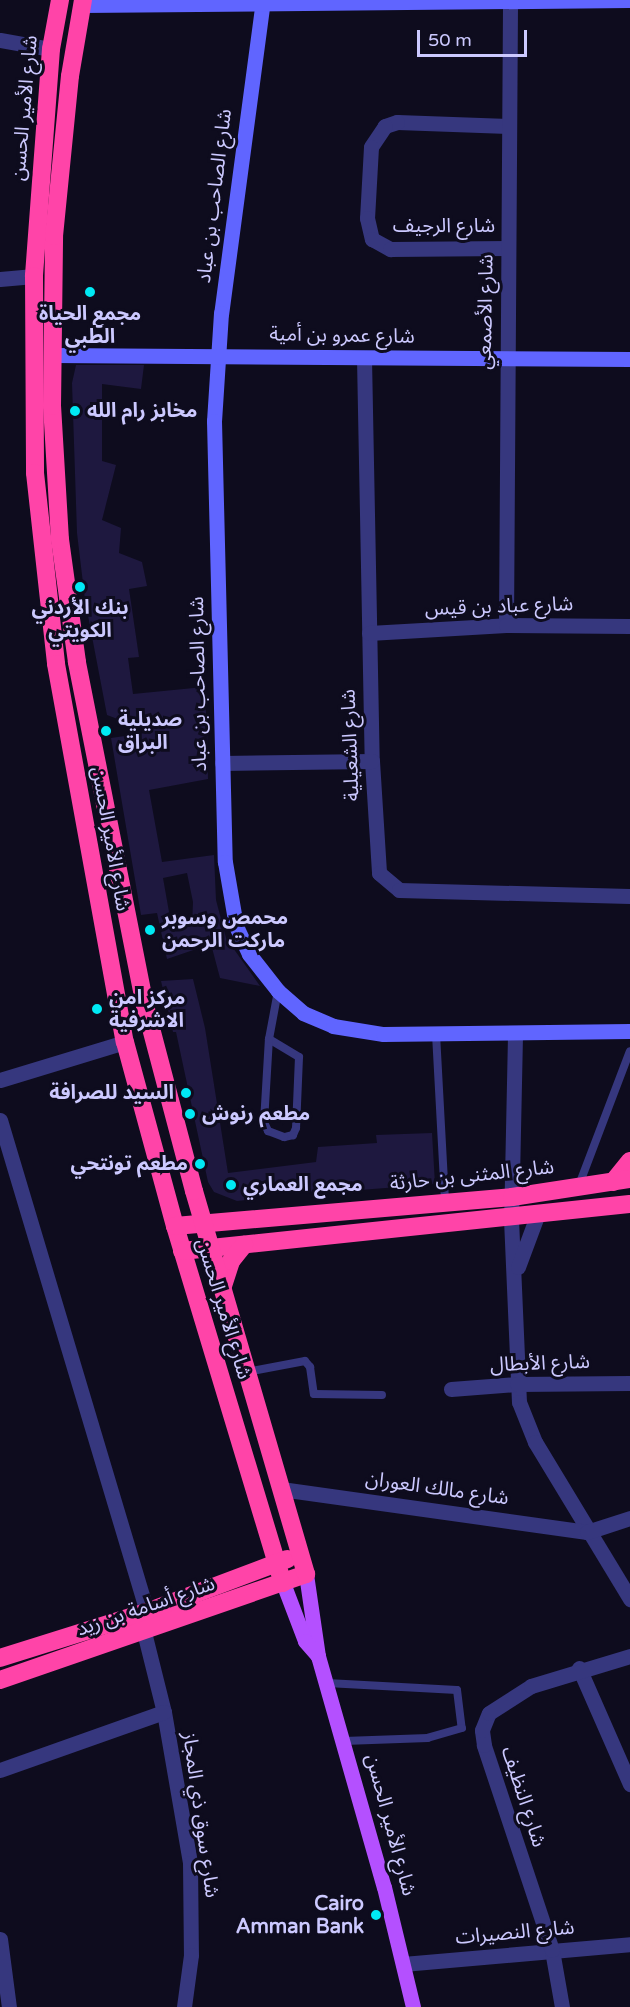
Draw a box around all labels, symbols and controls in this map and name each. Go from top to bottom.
scale bar [420,18,530,56]
text: 50 m [428,29,472,51]
street label: شارع الأمير الحسن [7,34,43,182]
street label: شارع الصاحب بن عباد [192,108,238,284]
street label: شارع الرجيف [393,214,495,238]
street label: شارع الأصمعي [473,254,499,370]
marker: مجمع الحياة الطبي [83,285,97,299]
place label: مجمع الحياة الطبي [39,302,141,349]
street label: شارع عمرو بن أمية [269,323,415,349]
place label: مخابز رام الله [87,399,197,423]
marker: مخابز رام الله [68,404,82,418]
marker: بنك الأردني الكويتي [73,580,87,594]
street label: شارع عباد بن قيس [424,592,574,622]
place label: بنك الأردني الكويتي [31,596,129,643]
street label: شارع الصاحب بن عباد [185,596,213,772]
street label: شارع الشعيلية [337,689,365,801]
place label: صديلية البراق [118,708,182,755]
marker: صديلية البراق [99,724,113,738]
street label: شارع الأمير الحسن [86,765,134,913]
place label: محمص وسوبر ماركت الرحمن [162,906,288,953]
marker: محمص وسوبر ماركت الرحمن [143,923,157,937]
place label: مركز امن الاشرفية [109,986,185,1033]
marker: مركز امن الاشرفية [90,1002,104,1016]
place label: السيد للصرافة [49,1081,174,1105]
marker: السيد للصرافة [179,1086,193,1100]
place label: مطعم رنوش [202,1102,310,1126]
marker: مطعم رنوش [183,1107,197,1121]
place label: مطعم تونتحي [70,1152,188,1176]
street label: شارع المثنى بن حارثة [389,1155,555,1197]
marker: مطعم تونتحي [193,1157,207,1171]
place label: مجمع العماري [243,1173,363,1197]
marker: مجمع العماري [224,1178,238,1192]
street label: شارع الأمير الحسن [190,1236,256,1382]
street label: شارع الأبطال [490,1350,590,1378]
street label: شارع مالك العوران [364,1467,510,1511]
street label: شارع أسامة بن زيد [74,1572,218,1642]
street label: شارع سوق ذي المجاز [176,1730,224,1900]
street label: شارع النظيف [495,1744,551,1850]
street label: شارع الأمير الحسن [360,1751,420,1899]
place label: Cairo Amman Bank [236,1892,364,1939]
marker: Cairo Amman Bank [369,1908,383,1922]
street label: شارع النصيرات [454,1916,576,1950]

